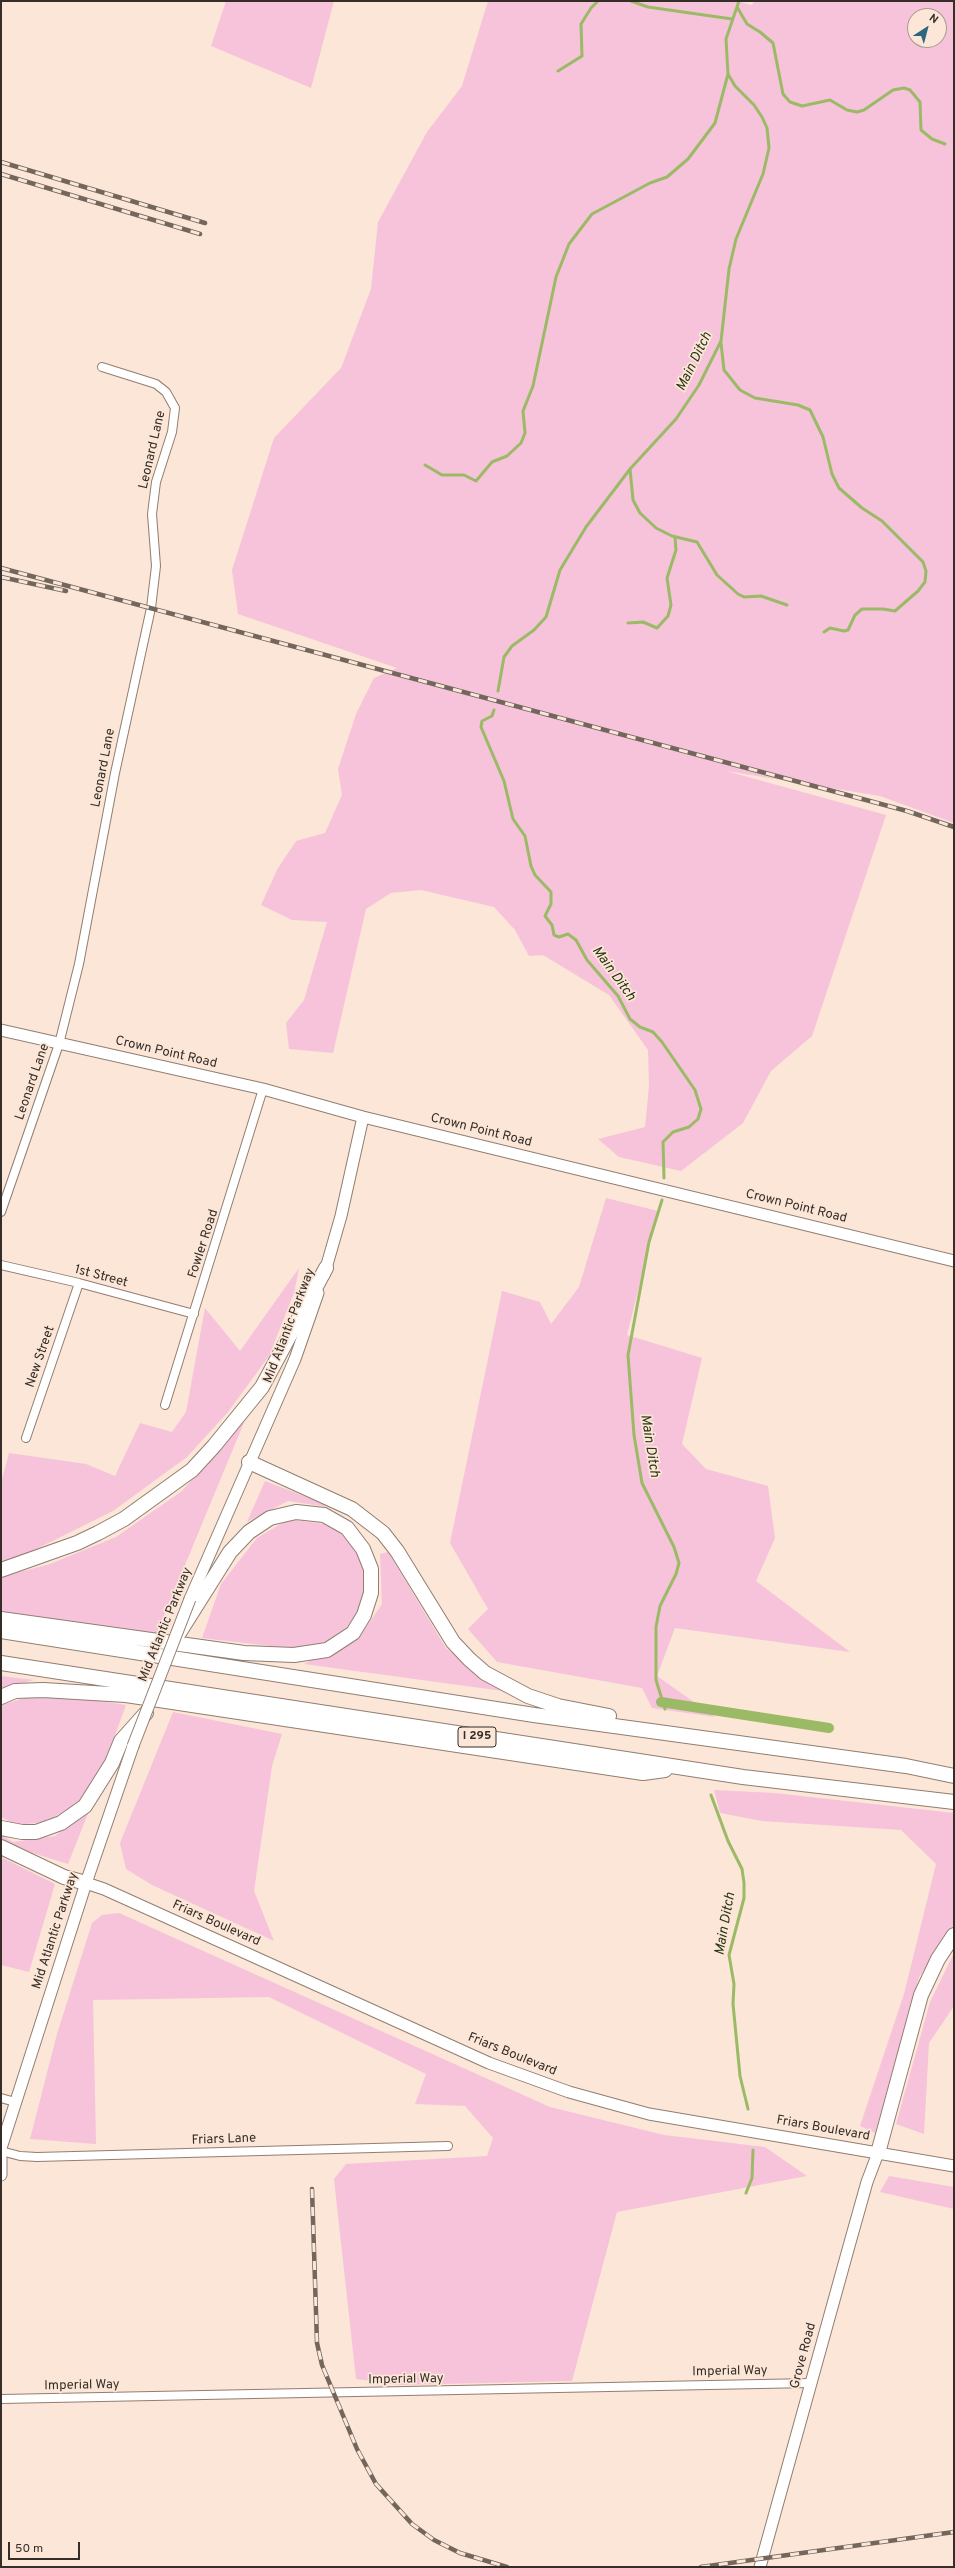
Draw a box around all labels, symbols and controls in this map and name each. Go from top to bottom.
north arrow [907,8,947,48]
text: N [926,11,941,27]
water label: Main Ditch [674,330,716,394]
street label: Leonard Lane [136,409,170,491]
street label: Leonard Lane [89,727,119,809]
water label: Main Ditch [588,943,638,1005]
street label: Crown Point Road [114,1034,218,1072]
street label: Leonard Lane [13,1042,53,1122]
street label: Crown Point Road [429,1111,533,1151]
street label: Crown Point Road [744,1187,848,1227]
street label: Fowler Road [186,1208,222,1280]
street label: 1st Street [73,1262,129,1292]
street label: Mid Atlantic Parkway [261,1266,319,1386]
street label: New Street [23,1324,59,1390]
water label: Main Ditch [636,1413,662,1479]
street label: Mid Atlantic Parkway [136,1566,196,1684]
road number: I 295 [458,1727,496,1747]
street label: Mid Atlantic Parkway [30,1871,82,1991]
water label: Main Ditch [712,1891,740,1957]
street label: Friars Boulevard [170,1898,262,1950]
street label: Friars Boulevard [465,2030,559,2080]
street label: Friars Boulevard [775,2113,871,2145]
street label: Friars Lane [192,2131,256,2149]
street label: Grove Road [788,2321,820,2391]
street label: Imperial Way [692,2364,768,2380]
street label: Imperial Way [368,2372,444,2388]
street label: Imperial Way [44,2378,120,2394]
scale bar [10,2534,82,2560]
text: 50 m [15,2541,43,2557]

